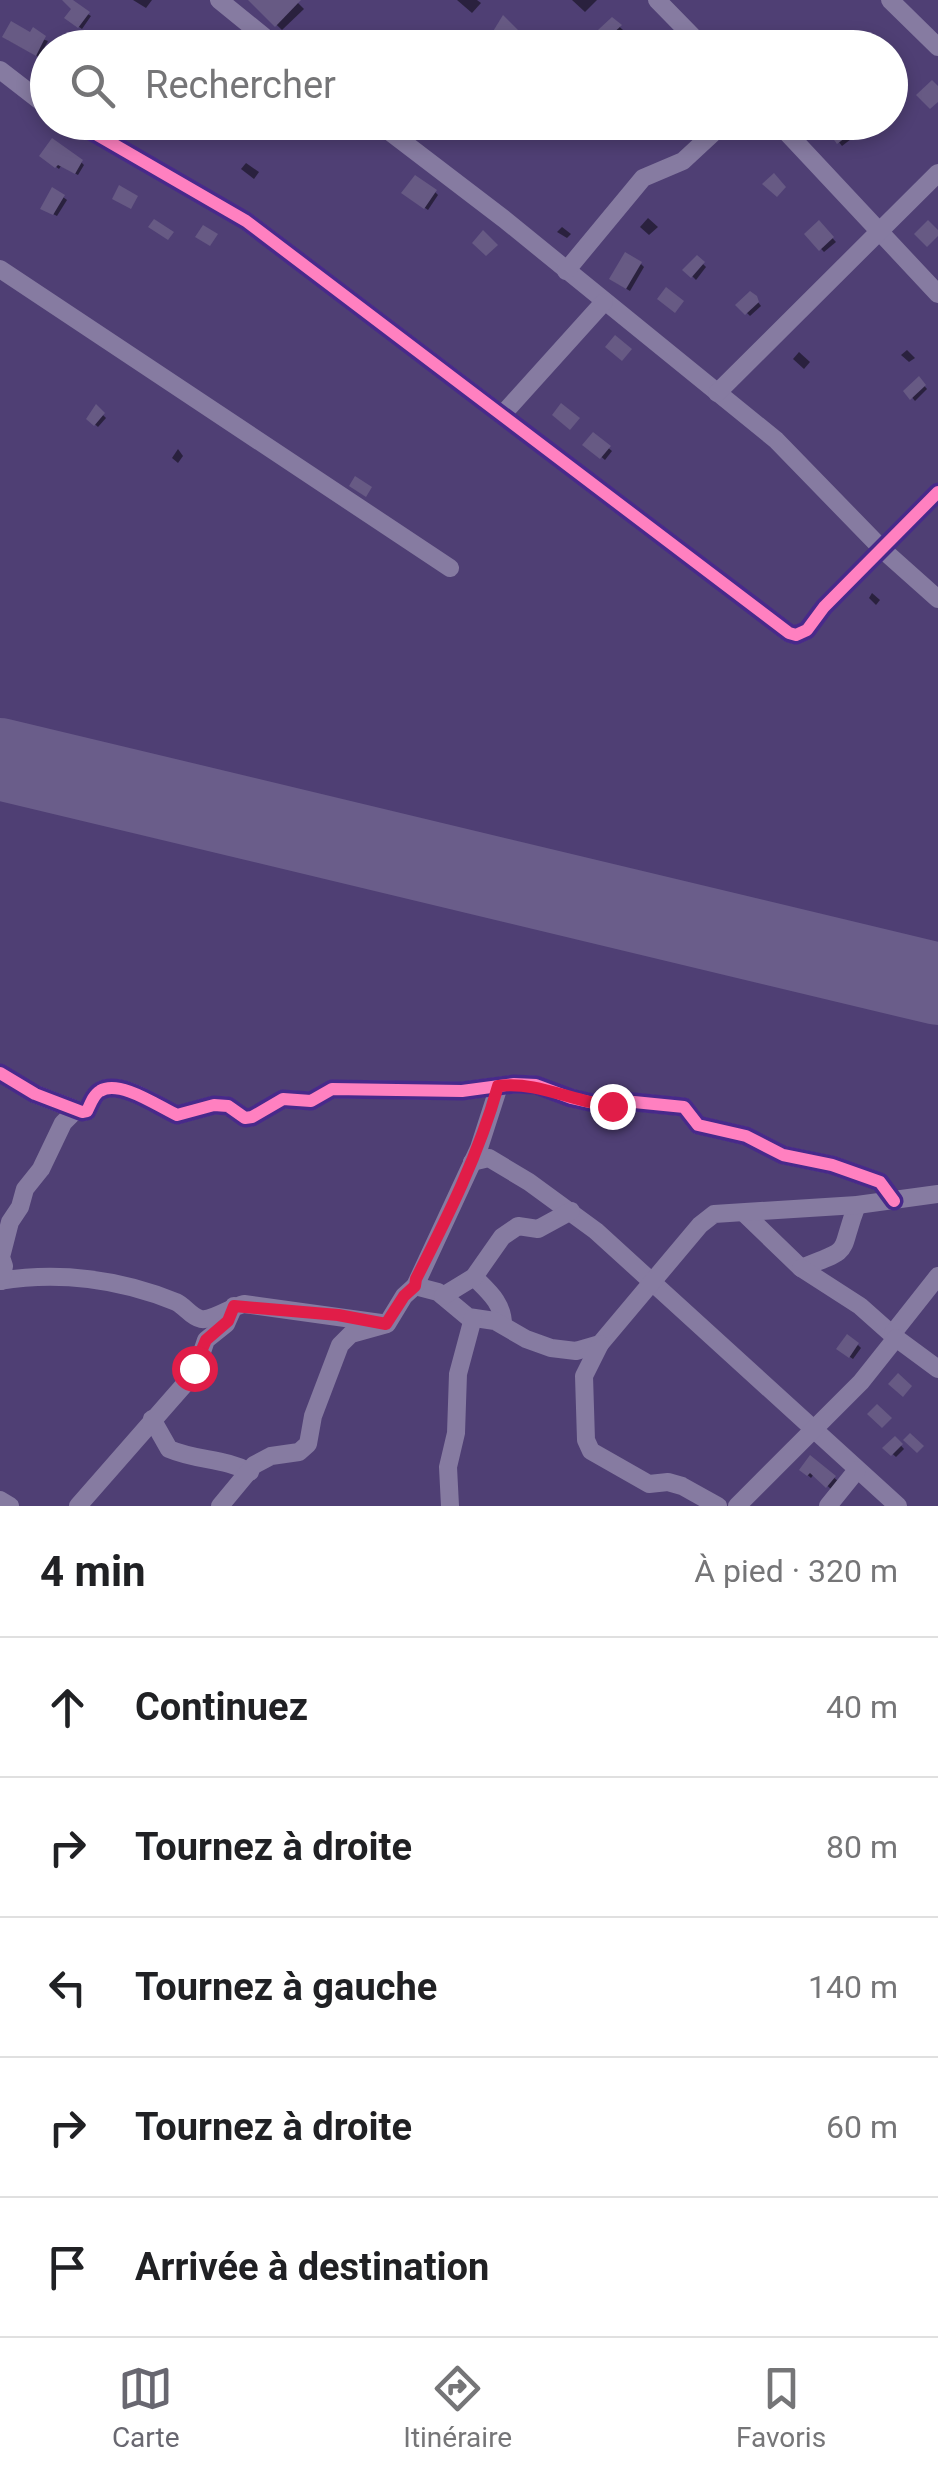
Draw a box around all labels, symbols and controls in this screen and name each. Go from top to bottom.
search box [30,30,908,140]
icon: search [65,58,120,113]
text: Rechercher [145,63,336,107]
route end [590,1084,636,1130]
route start [172,1346,218,1392]
text: 4 min [40,1547,146,1596]
text: À pied · 320 m [694,1552,898,1590]
icon: ahead [40,1680,95,1735]
text: Continuez [135,1685,308,1729]
text: 40 m [826,1688,898,1726]
icon: right [40,1820,95,1875]
text: Tournez à droite [135,1825,412,1869]
text: 80 m [826,1828,898,1866]
icon: left [40,1960,95,2015]
text: Tournez à gauche [135,1965,437,2009]
text: 140 m [808,1968,898,2006]
icon: right [40,2100,95,2155]
text: Tournez à droite [135,2105,412,2149]
text: 60 m [826,2108,898,2146]
icon: arrive [40,2240,95,2295]
text: Arrivée à destination [135,2245,489,2289]
tab: Carte [112,2361,180,2454]
tab: Itinéraire [403,2361,512,2454]
tab: Favoris [736,2361,826,2454]

